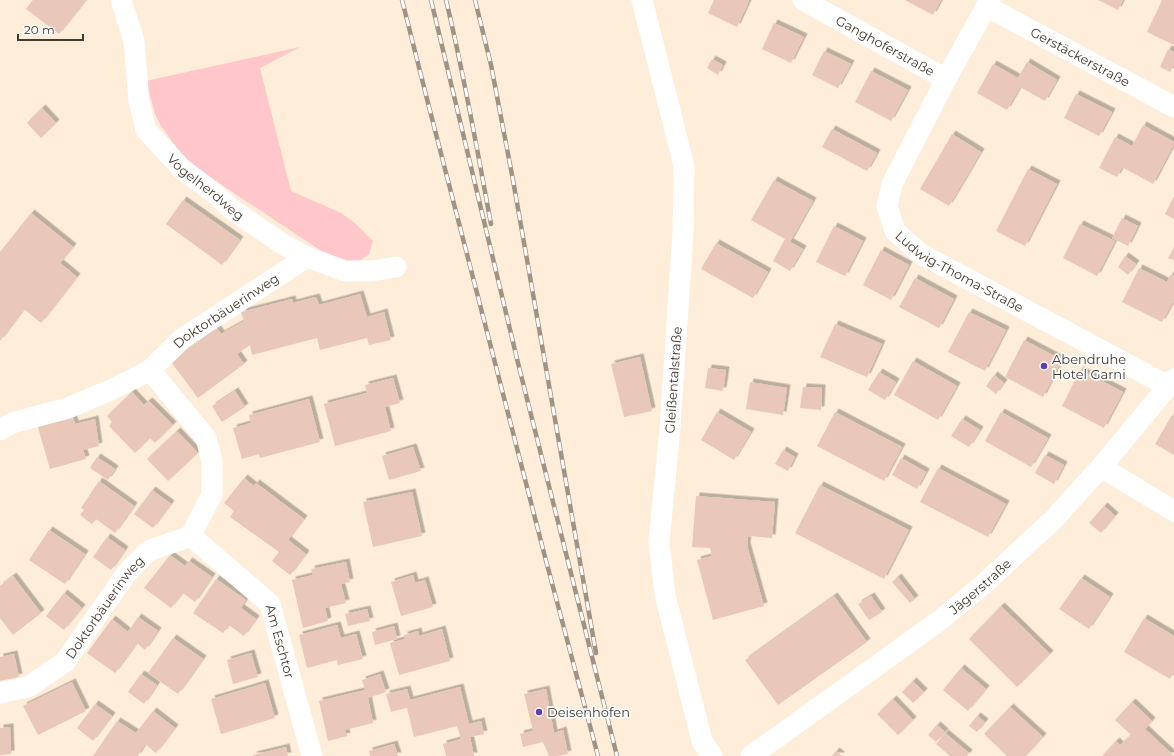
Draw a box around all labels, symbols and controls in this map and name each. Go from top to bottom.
street label: Ganghoferstraße [833,12,938,79]
scale bar [18,16,83,42]
text: 20 m [24,22,55,37]
street label: Gerstäckerstraße [1028,23,1133,90]
street label: Vogelherdweg [164,150,247,224]
street label: Ludwig-Thoma-Straße [892,227,1026,315]
street label: Doktorbäuerinweg [170,270,281,351]
street label: Gleißentalstraße [661,326,685,434]
place label: Abendruhe Hotel Garni [1052,351,1126,382]
marker: Abendruhe Hotel Garni [1039,361,1049,371]
street label: Doktorbäuerinweg [62,552,147,662]
street label: Jägerstraße [945,555,1014,618]
street label: Am Eschtor [263,603,298,680]
place label: Deisenhofen [547,704,630,720]
marker: Deisenhofen [534,707,544,717]

